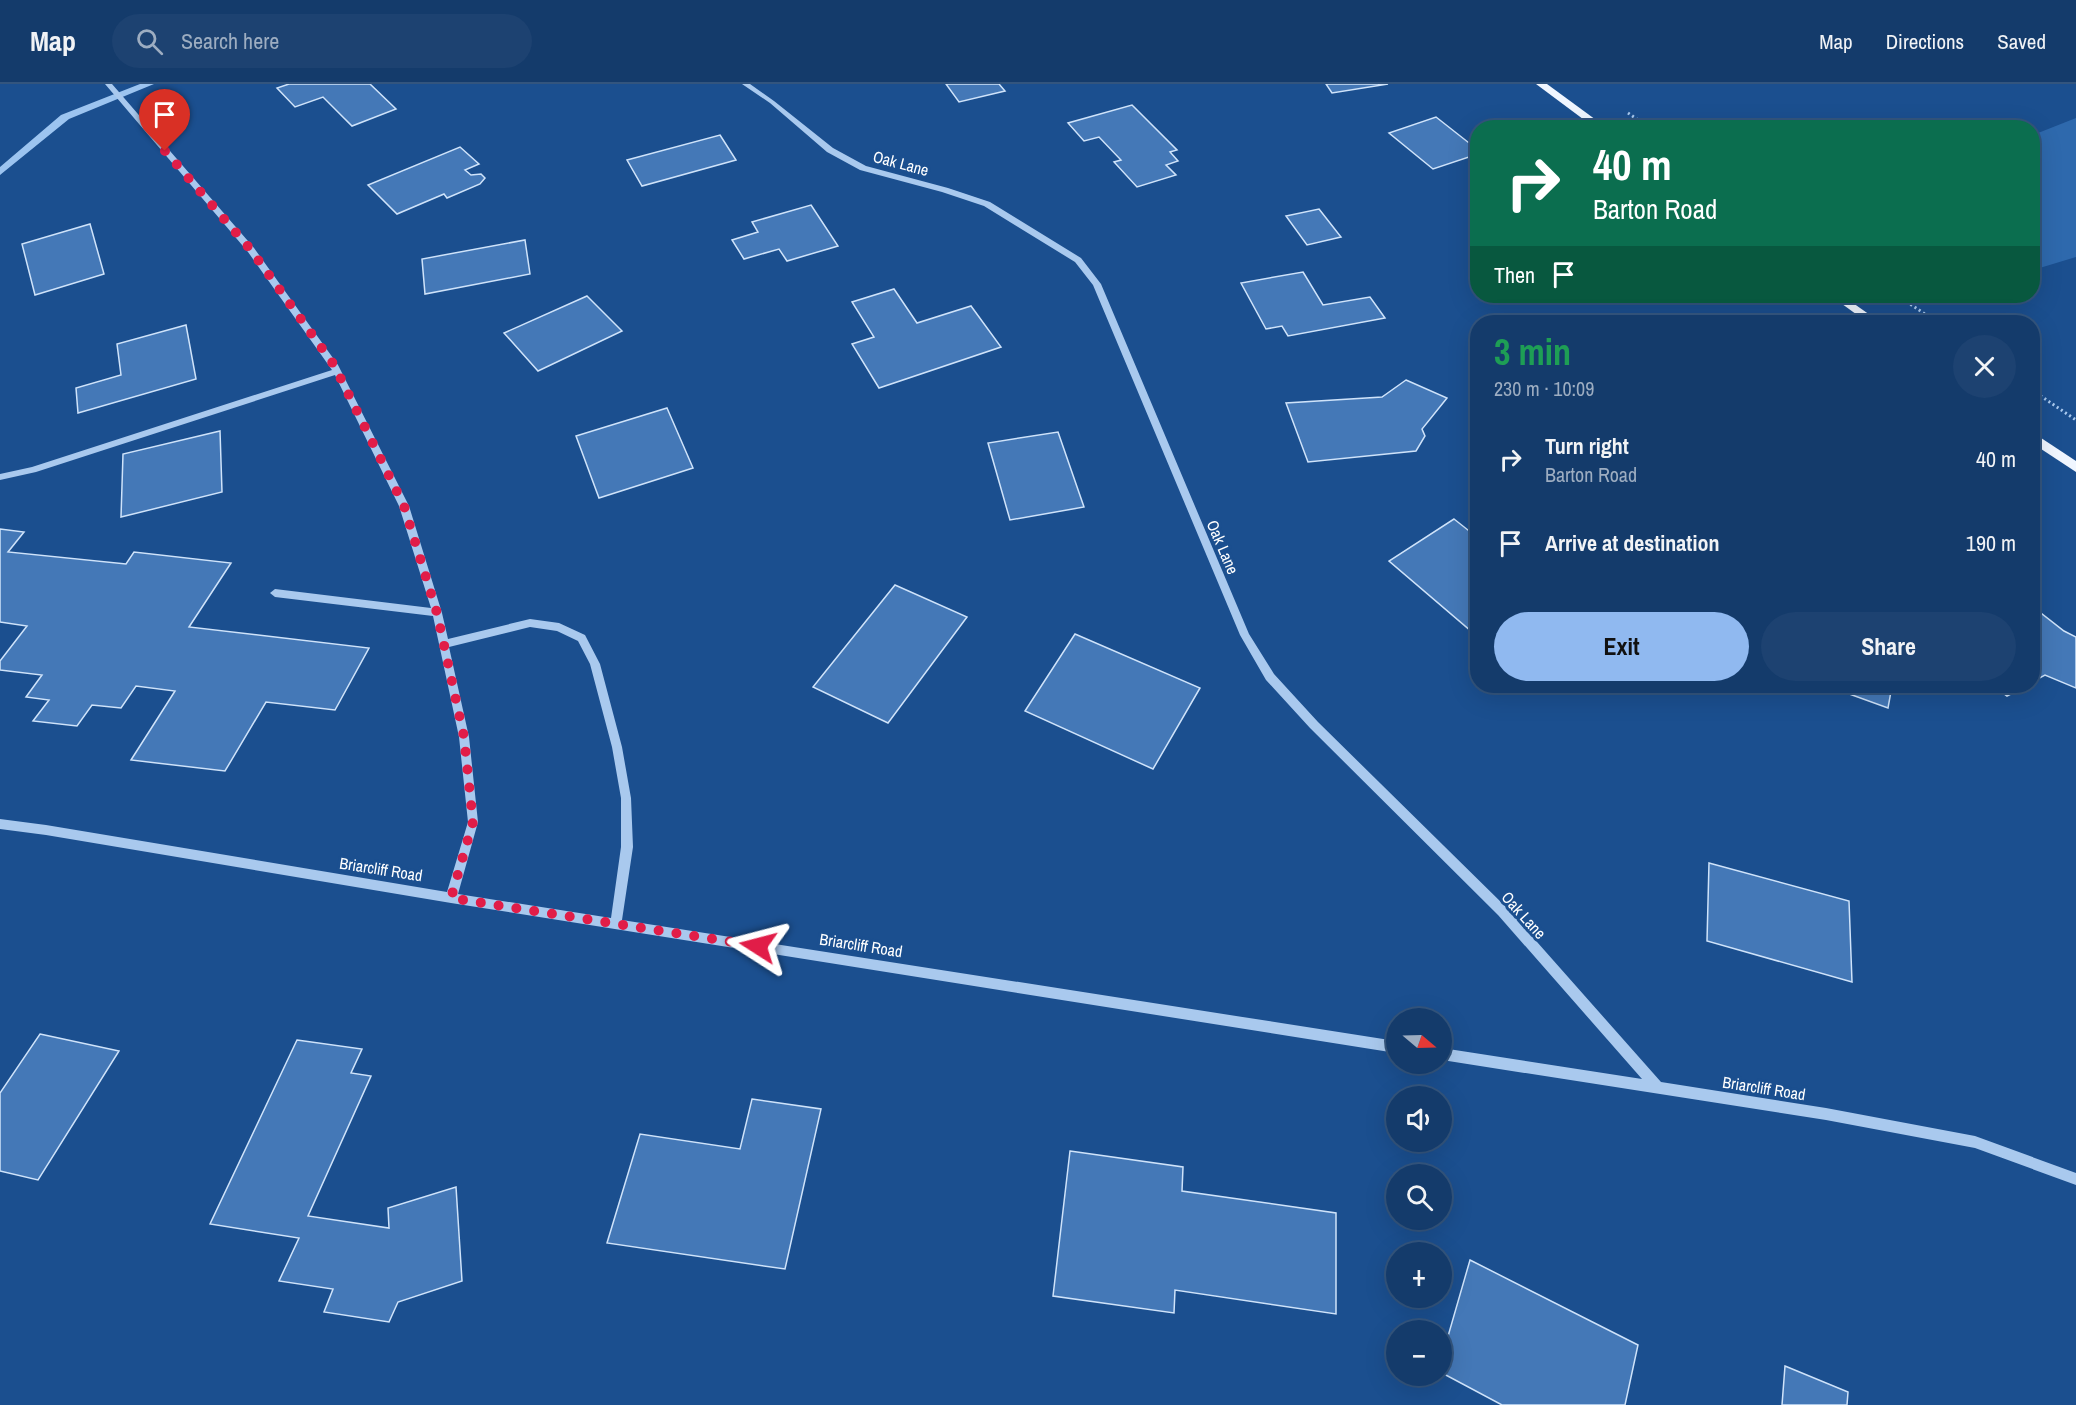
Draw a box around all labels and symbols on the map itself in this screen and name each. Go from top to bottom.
pin [139,89,190,151]
street label: Oak Lane [871,145,931,181]
street label: Oak Lane [1202,517,1244,577]
street label: Briarcliff Road [338,852,424,886]
street label: Oak Lane [1497,886,1551,944]
position arrow [726,914,790,978]
street label: Briarcliff Road [818,928,904,962]
north arrow [1386,1008,1452,1074]
street label: Briarcliff Road [1721,1071,1807,1105]

